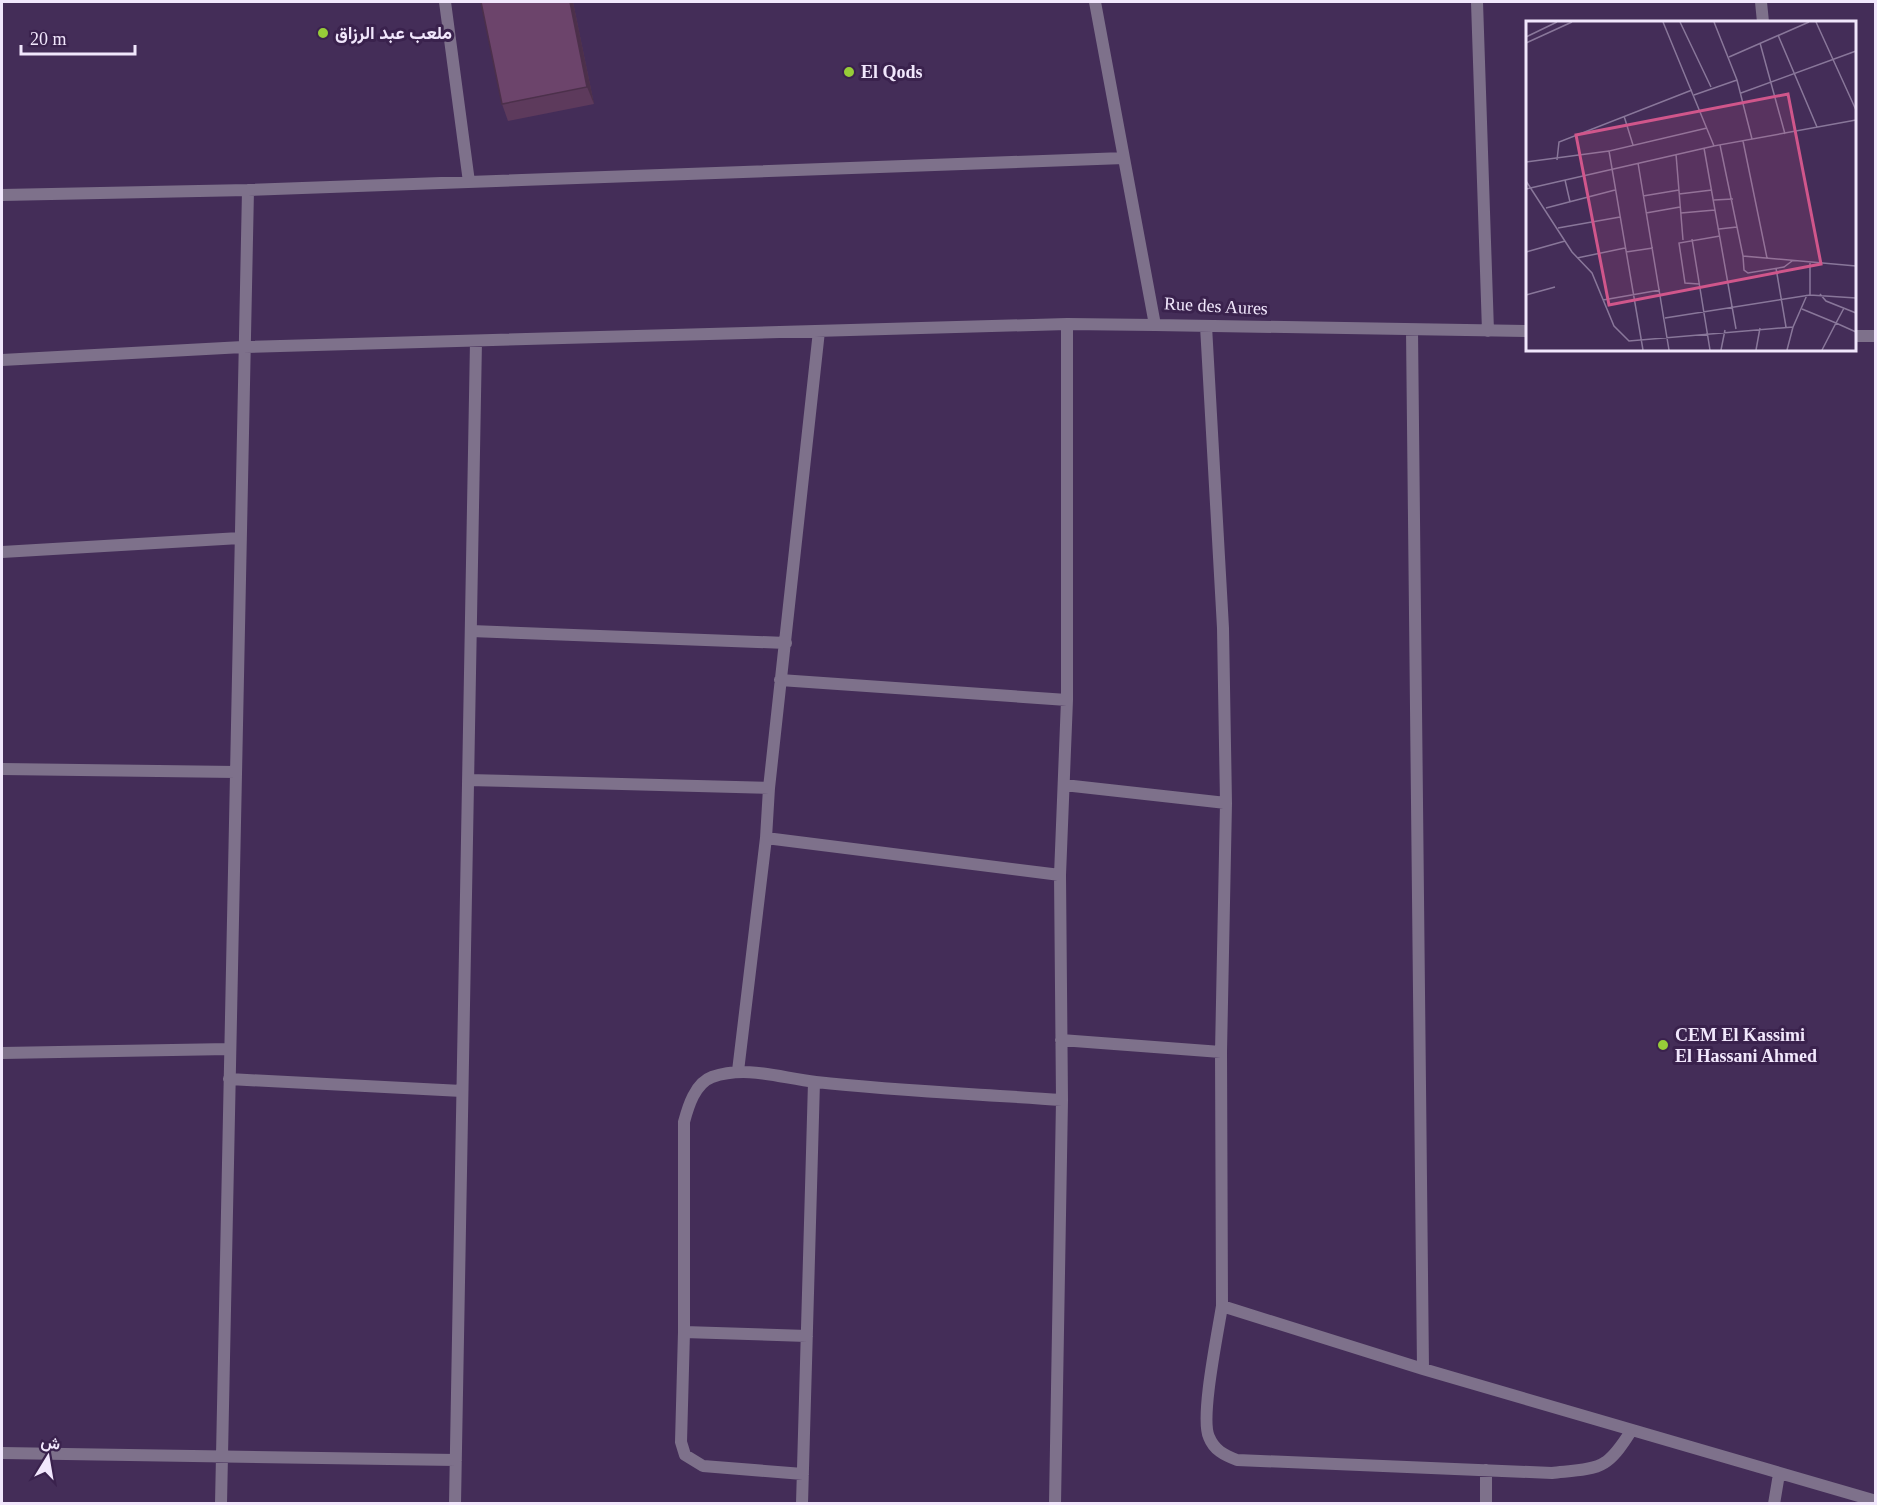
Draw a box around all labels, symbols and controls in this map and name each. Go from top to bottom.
scale bar [21,18,135,56]
inset map [1526,21,1856,351]
place label: ملعب عبد الرزاق [335,23,452,44]
marker: ملعب عبد الرزاق [316,26,330,40]
text: 20 m [30,29,67,49]
place label: El Qods [861,62,923,82]
marker: El Qods [842,65,856,79]
street label: Rue des Aures [1164,293,1268,319]
place label: CEM El Kassimi El Hassani Ahmed [1675,1025,1817,1066]
marker: CEM El Kassimi El Hassani Ahmed [1656,1038,1670,1052]
north arrow [18,1427,78,1487]
text: ش [40,1433,62,1454]

